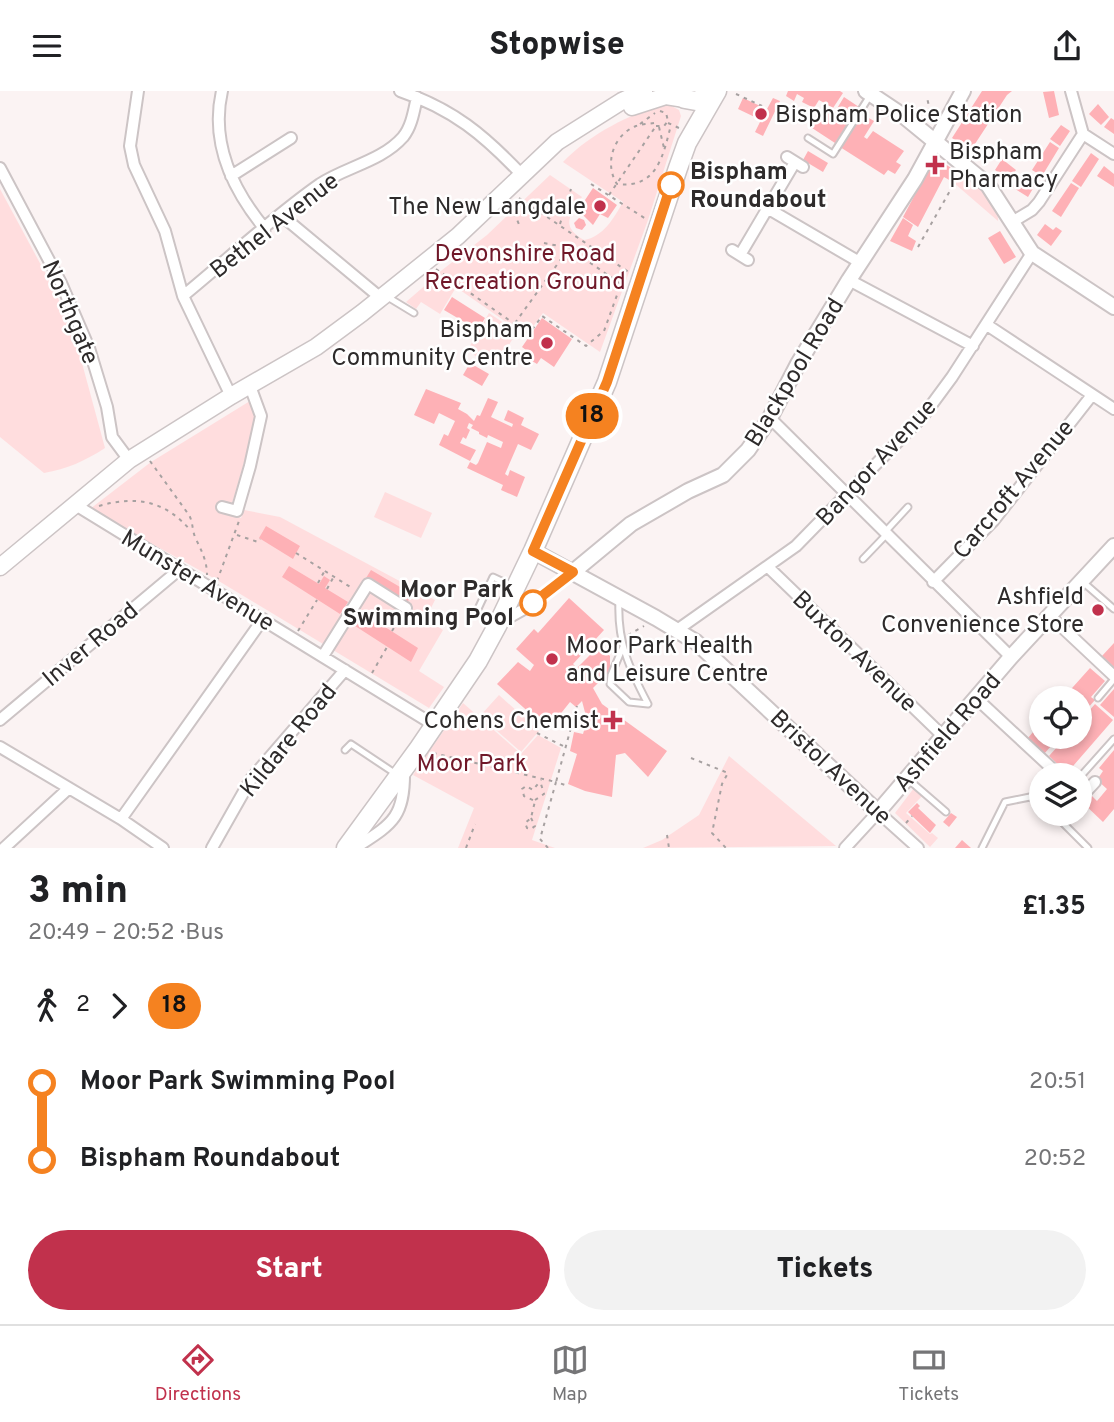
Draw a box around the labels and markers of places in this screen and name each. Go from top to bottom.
place label: Bispham Police Station [775,101,1023,131]
marker: Bispham Police Station [753,106,769,122]
place label: Bispham Pharmacy [949,138,1058,196]
marker: Bispham Pharmacy [927,157,943,173]
place label: Bispham Roundabout [690,158,826,216]
marker: Bispham Roundabout [658,172,684,198]
place label: The New Langdale [388,193,586,223]
marker: The New Langdale [592,198,608,214]
place label: Bispham Community Centre [331,316,533,374]
marker: Bispham Community Centre [539,335,555,351]
place label: Moor Park Swimming Pool [343,576,514,634]
place label: Ashfield Convenience Store [881,583,1084,641]
marker: Moor Park Swimming Pool [520,590,546,616]
marker: Ashfield Convenience Store [1090,602,1106,618]
place label: Moor Park Health and Leisure Centre [566,632,768,690]
marker: Moor Park Health and Leisure Centre [544,651,560,667]
place label: Cohens Chemist [423,707,599,737]
marker: Cohens Chemist [605,712,621,728]

